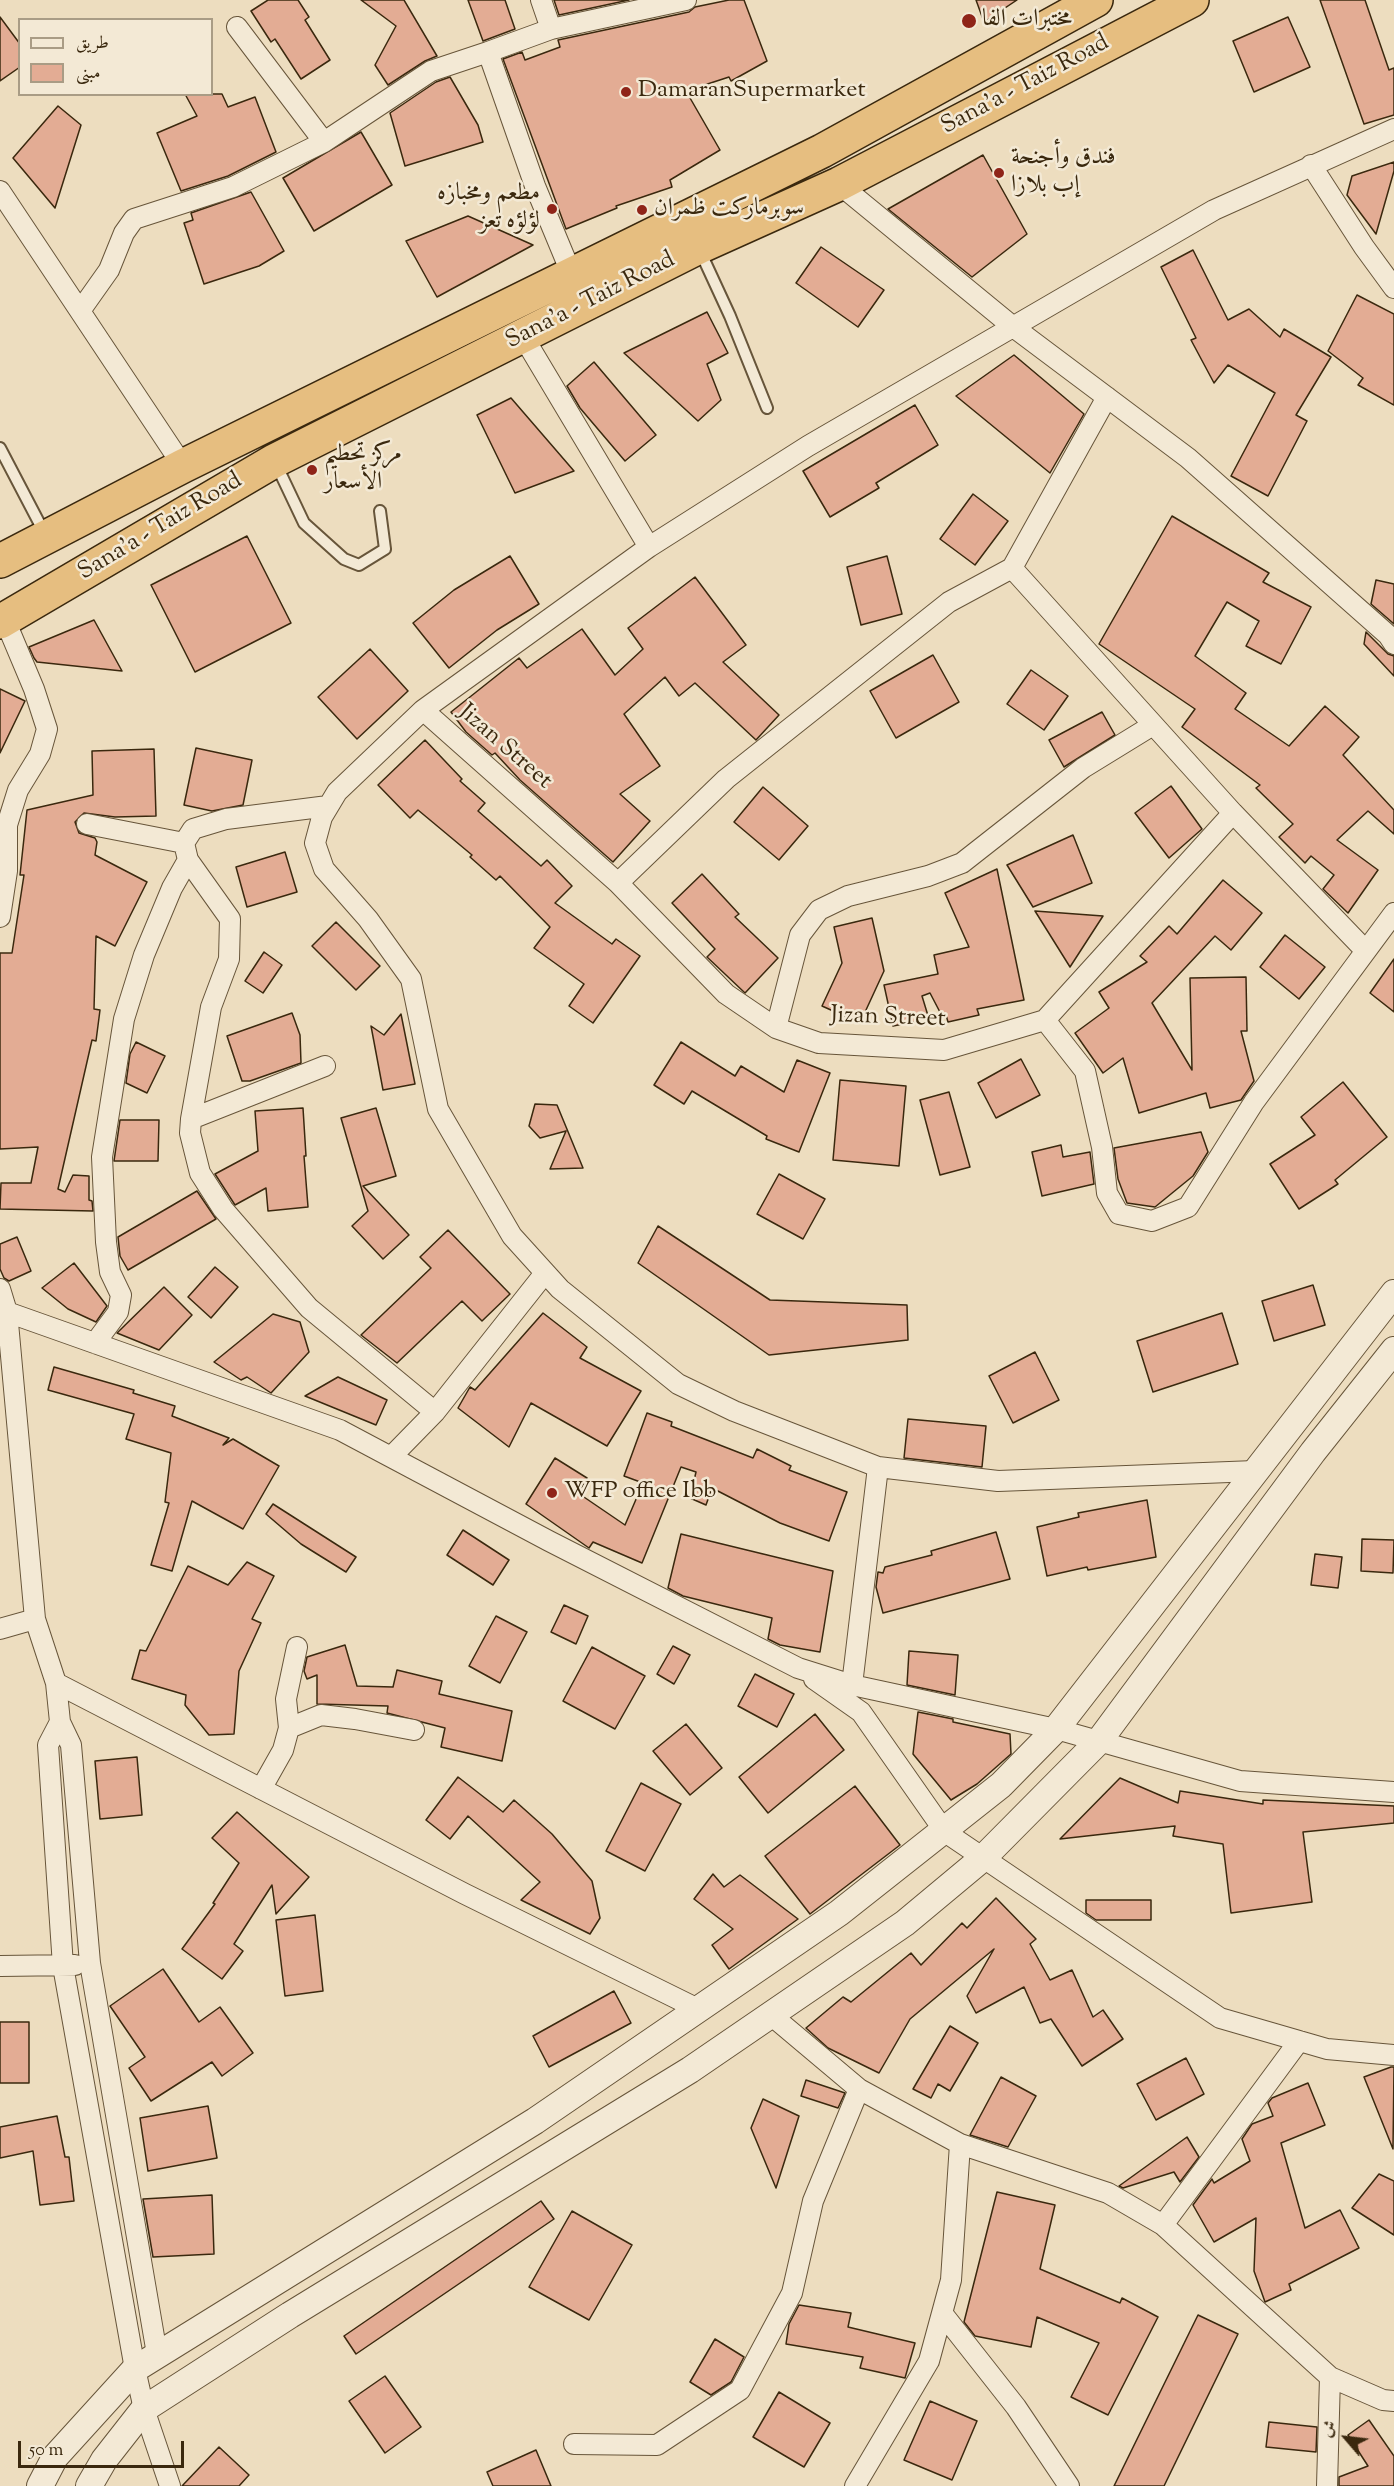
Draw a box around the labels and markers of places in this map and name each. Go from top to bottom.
place label: مختبرات الفا [982,7,1072,35]
marker: مختبرات الفا [960,12,978,30]
place label: DamaranSupermarket [638,78,866,106]
marker: DamaranSupermarket [619,85,633,99]
place label: فندق وأجنحة إب بلازا [1011,145,1116,201]
marker: فندق وأجنحة إب بلازا [992,166,1006,180]
place label: مطعم ومخبازه لؤلؤه تعز [437,181,540,237]
place label: سوبرماركت ظمران [654,196,804,224]
marker: مطعم ومخبازه لؤلؤه تعز [545,202,559,216]
marker: سوبرماركت ظمران [635,203,649,217]
place label: مركز تحطيم الأسعار [324,442,402,498]
marker: مركز تحطيم الأسعار [305,463,319,477]
place label: WFP office Ibb [564,1479,716,1507]
marker: WFP office Ibb [545,1486,559,1500]

